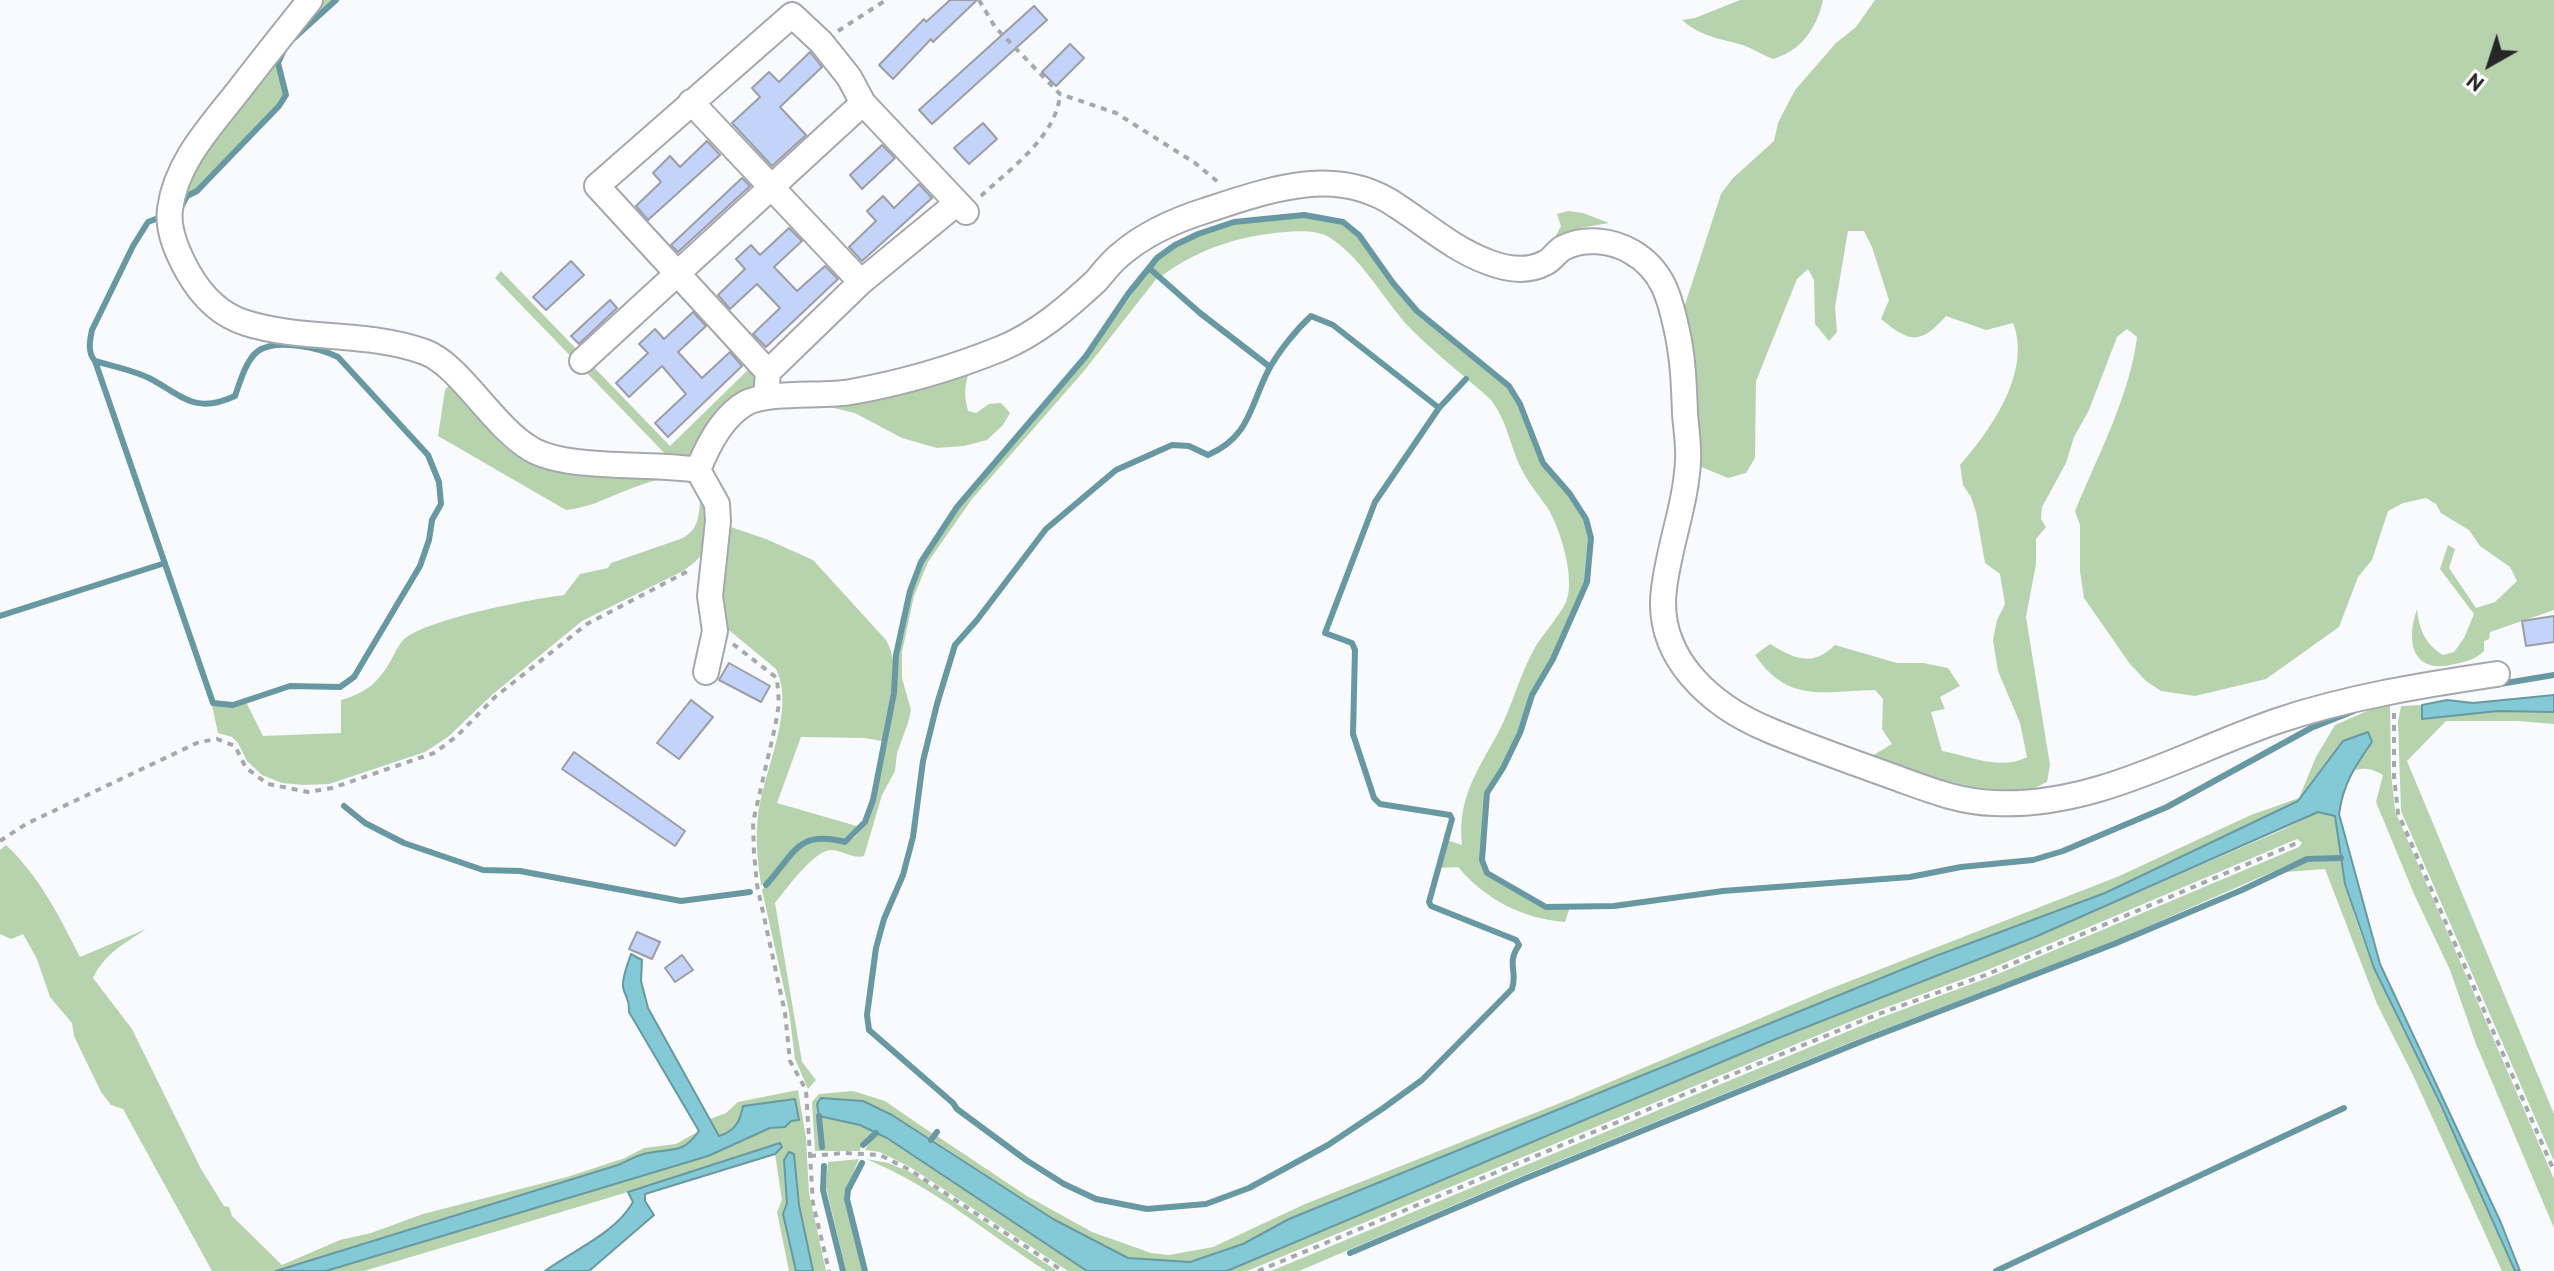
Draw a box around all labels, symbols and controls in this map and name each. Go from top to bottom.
north arrow [2450,24,2530,104]
text: N [2460,67,2489,98]

